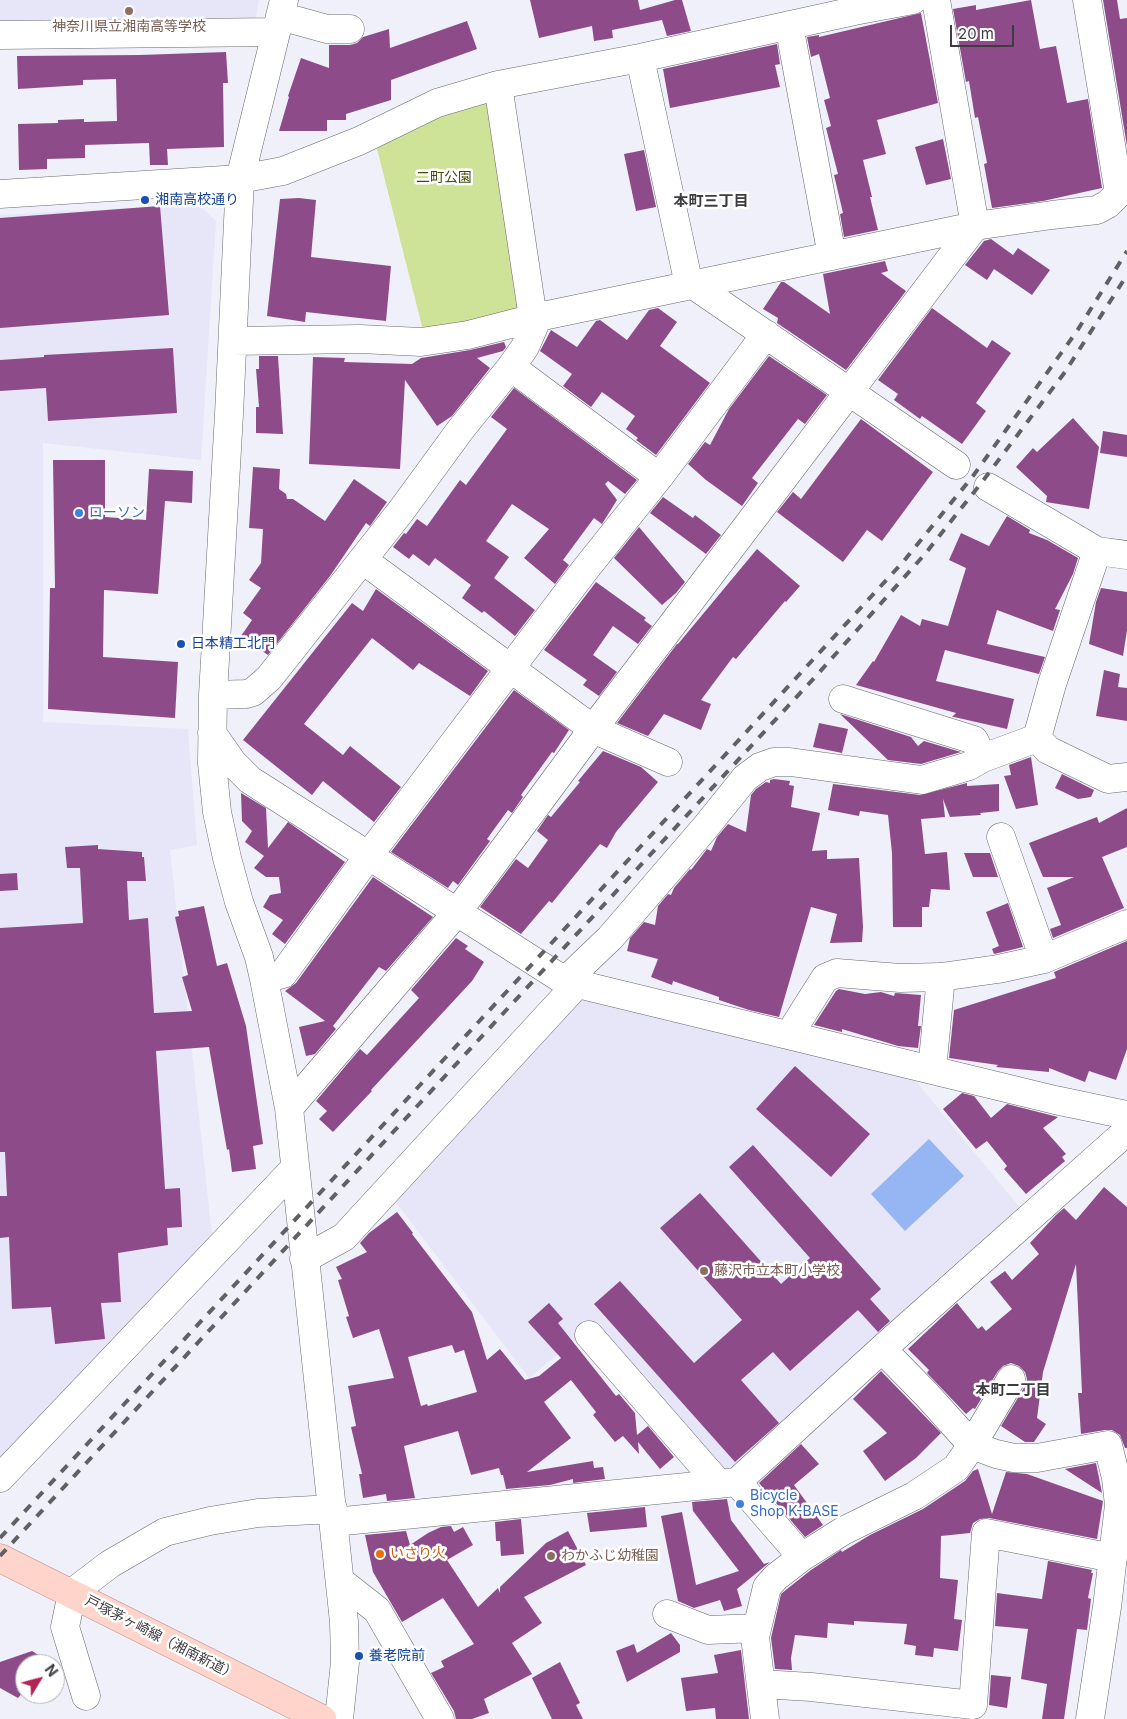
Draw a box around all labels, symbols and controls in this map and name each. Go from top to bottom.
marker: 神奈川県立湘南高等学校 [123,5,135,17]
scale bar [952,15,1016,47]
place label: 神奈川県立湘南高等学校 [52,19,206,35]
text: 20 m [958,24,994,43]
park label: 二町公園 [416,170,472,186]
place label: 湘南高校通り [155,192,239,208]
district label: 本町三丁目 [674,192,748,210]
marker: 湘南高校通り [139,194,151,206]
place label: ローソン [89,505,145,521]
marker: ローソン [73,507,85,519]
place label: 日本精工北門 [191,636,275,652]
marker: 日本精工北門 [175,638,187,650]
place label: 藤沢市立本町小学校 [714,1263,840,1279]
marker: 藤沢市立本町小学校 [698,1265,710,1277]
district label: 本町二丁目 [976,1381,1050,1399]
place label: Bicycle Shop K-BASE [750,1488,839,1520]
marker: Bicycle Shop K-BASE [734,1498,746,1510]
place label: いさり火 [390,1546,446,1562]
marker: いさり火 [374,1548,386,1560]
place label: わかふじ幼稚園 [561,1548,659,1564]
marker: わかふじ幼稚園 [545,1550,557,1562]
street label: 戸塚茅ヶ崎線（湘南新道） [82,1592,240,1684]
place label: 養老院前 [369,1648,425,1664]
marker: 養老院前 [353,1650,365,1662]
north arrow [15,1654,65,1704]
text: N [42,1661,62,1680]

